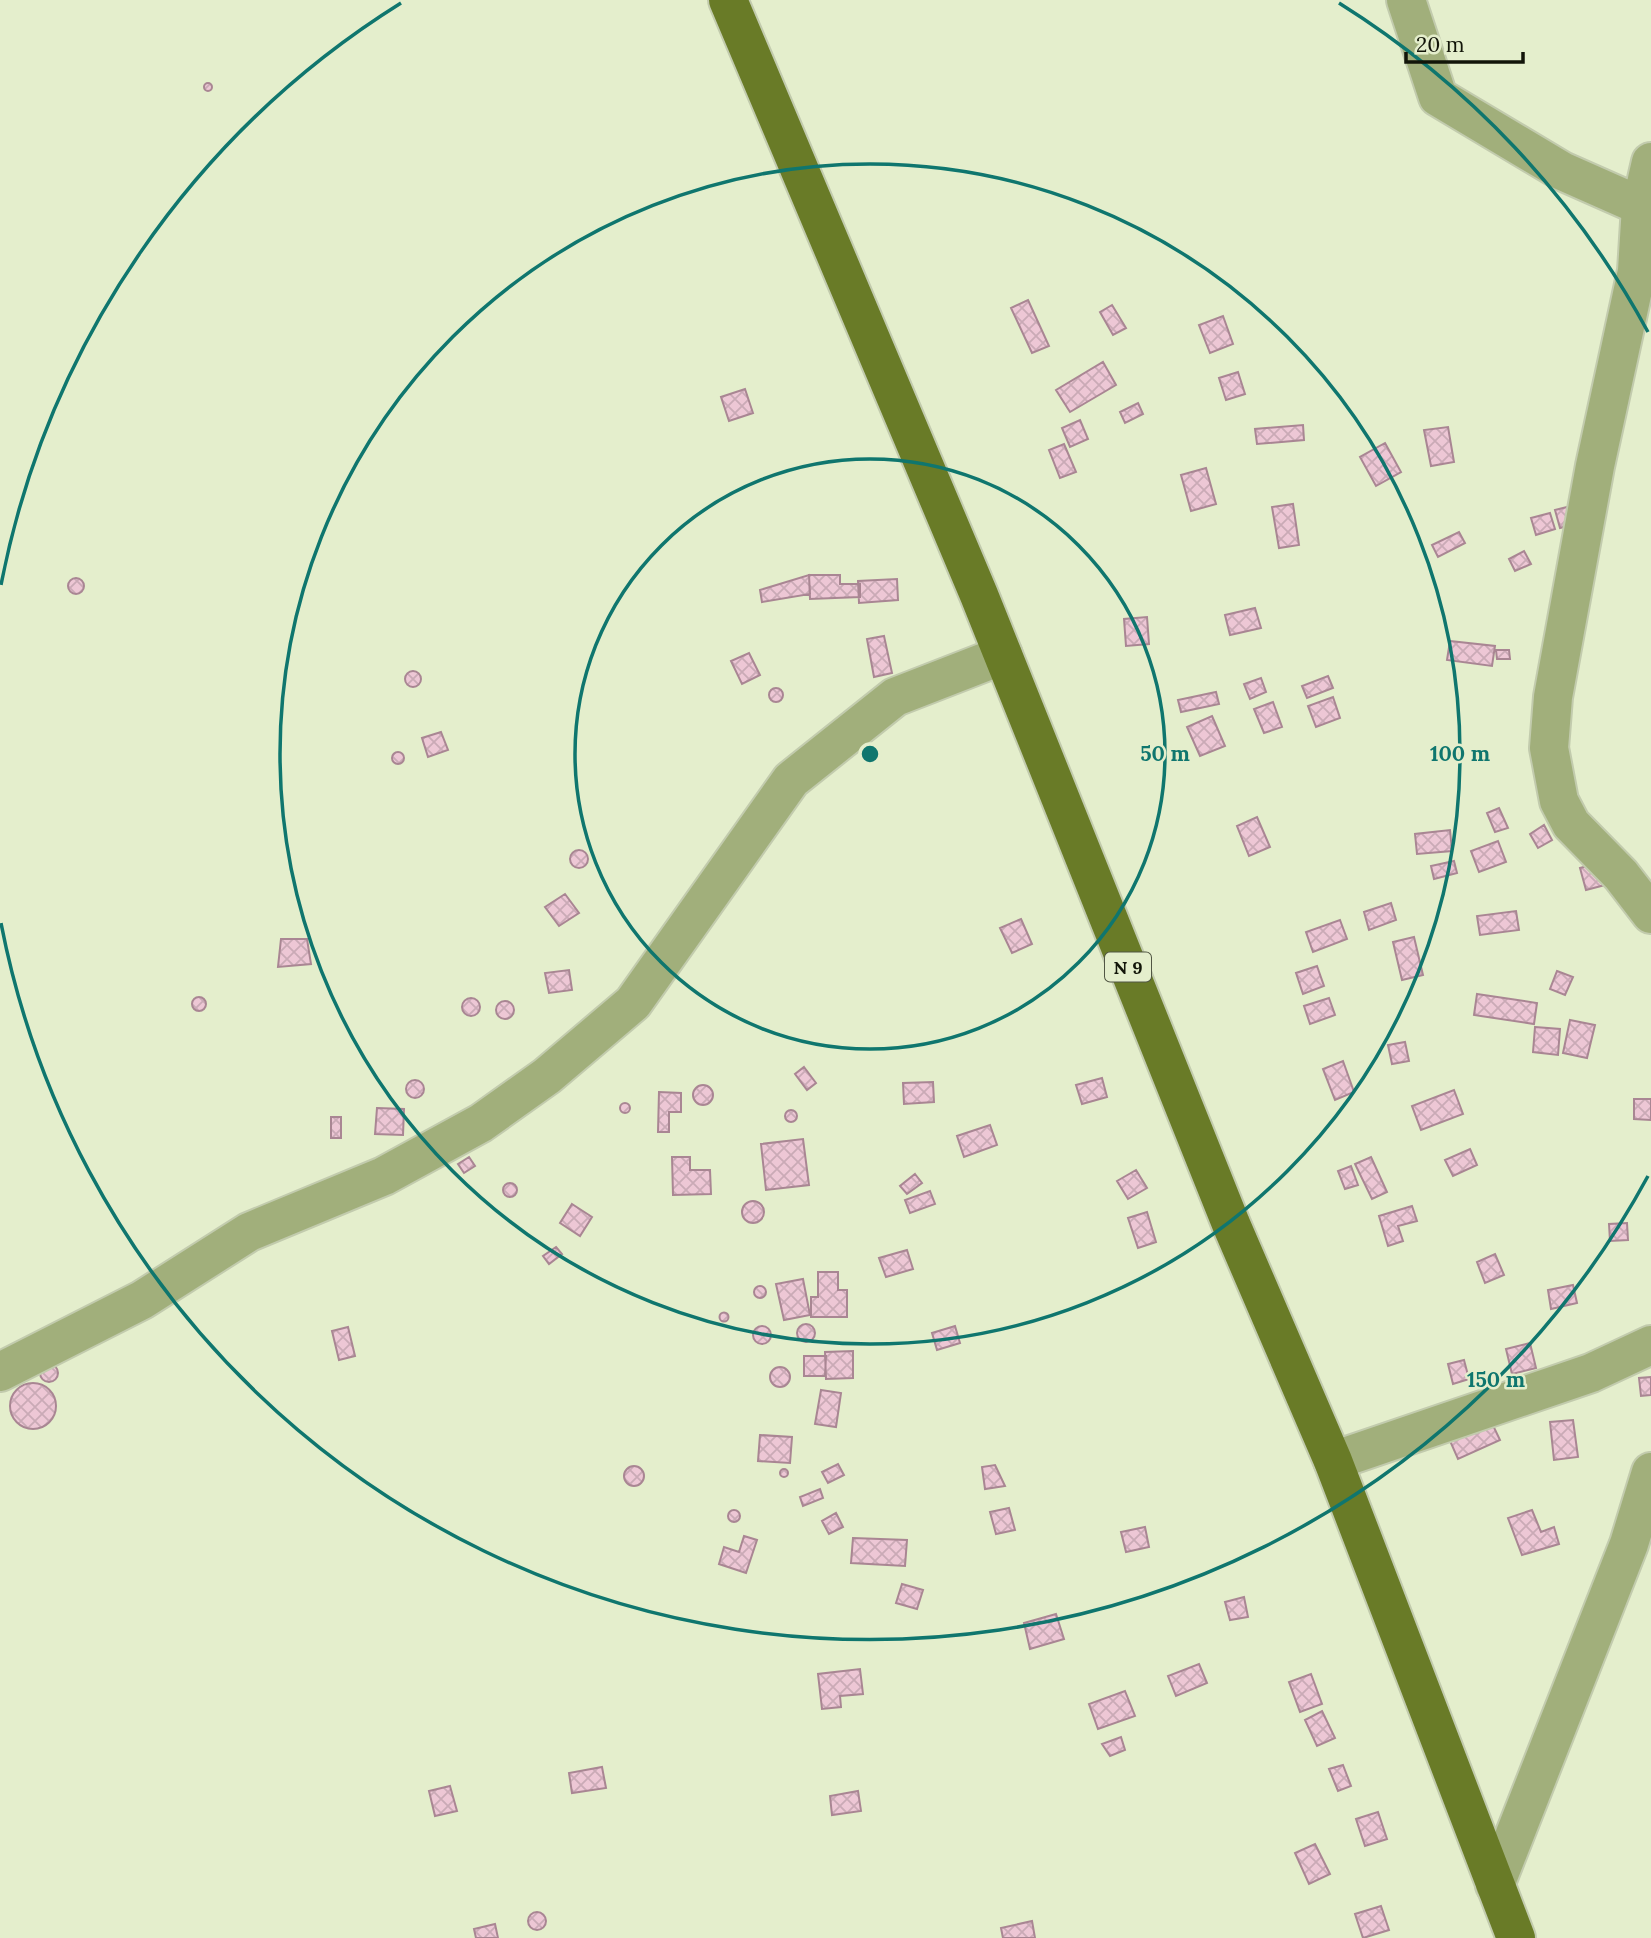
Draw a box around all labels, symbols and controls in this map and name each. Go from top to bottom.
scale bar [1406,21,1523,65]
text: 20 m [1416,31,1465,58]
text: 50 m [1140,740,1190,767]
text: 100 m [1430,740,1490,767]
centre of rings [858,742,882,766]
road number: N 9 [1105,952,1151,982]
text: 150 m [1467,1366,1525,1393]

